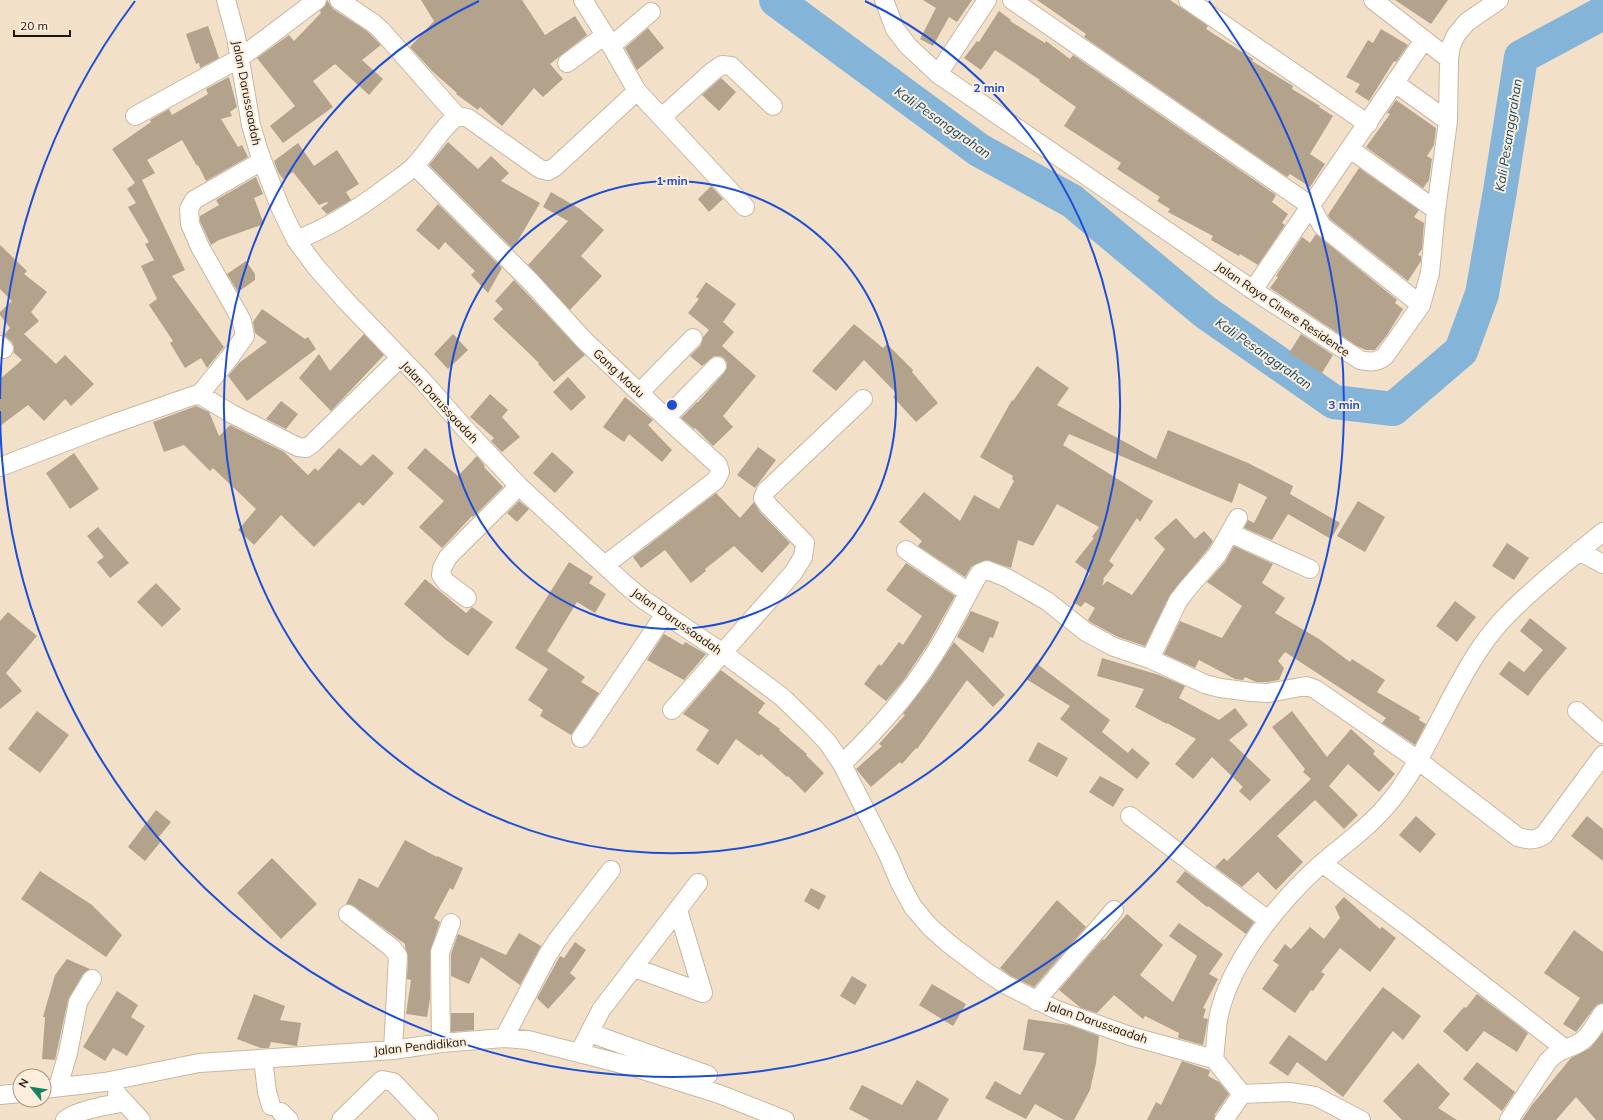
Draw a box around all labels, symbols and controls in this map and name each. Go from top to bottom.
scale bar [14,12,70,38]
text: 20 m [20,18,48,33]
street label: Jalan Darussaadah [229,39,265,147]
water label: Kali Pesanggrahan [1491,77,1525,193]
text: 2 min [973,80,1005,95]
water label: Kali Pesanggrahan [892,83,994,161]
text: 1 min [656,173,688,188]
street label: Jalan Raya Cinere Residence [1213,258,1353,360]
water label: Kali Pesanggrahan [1213,314,1315,392]
street label: Gang Madu [590,345,648,401]
street label: Jalan Darussaadah [398,358,482,446]
text: 3 min [1328,397,1360,412]
centre of rings [665,398,679,412]
street label: Jalan Darussaadah [629,584,725,658]
street label: Jalan Darussaadah [1044,998,1150,1046]
street label: Jalan Pendidikan [373,1034,467,1058]
north arrow [12,1068,52,1108]
text: N [15,1076,31,1090]

